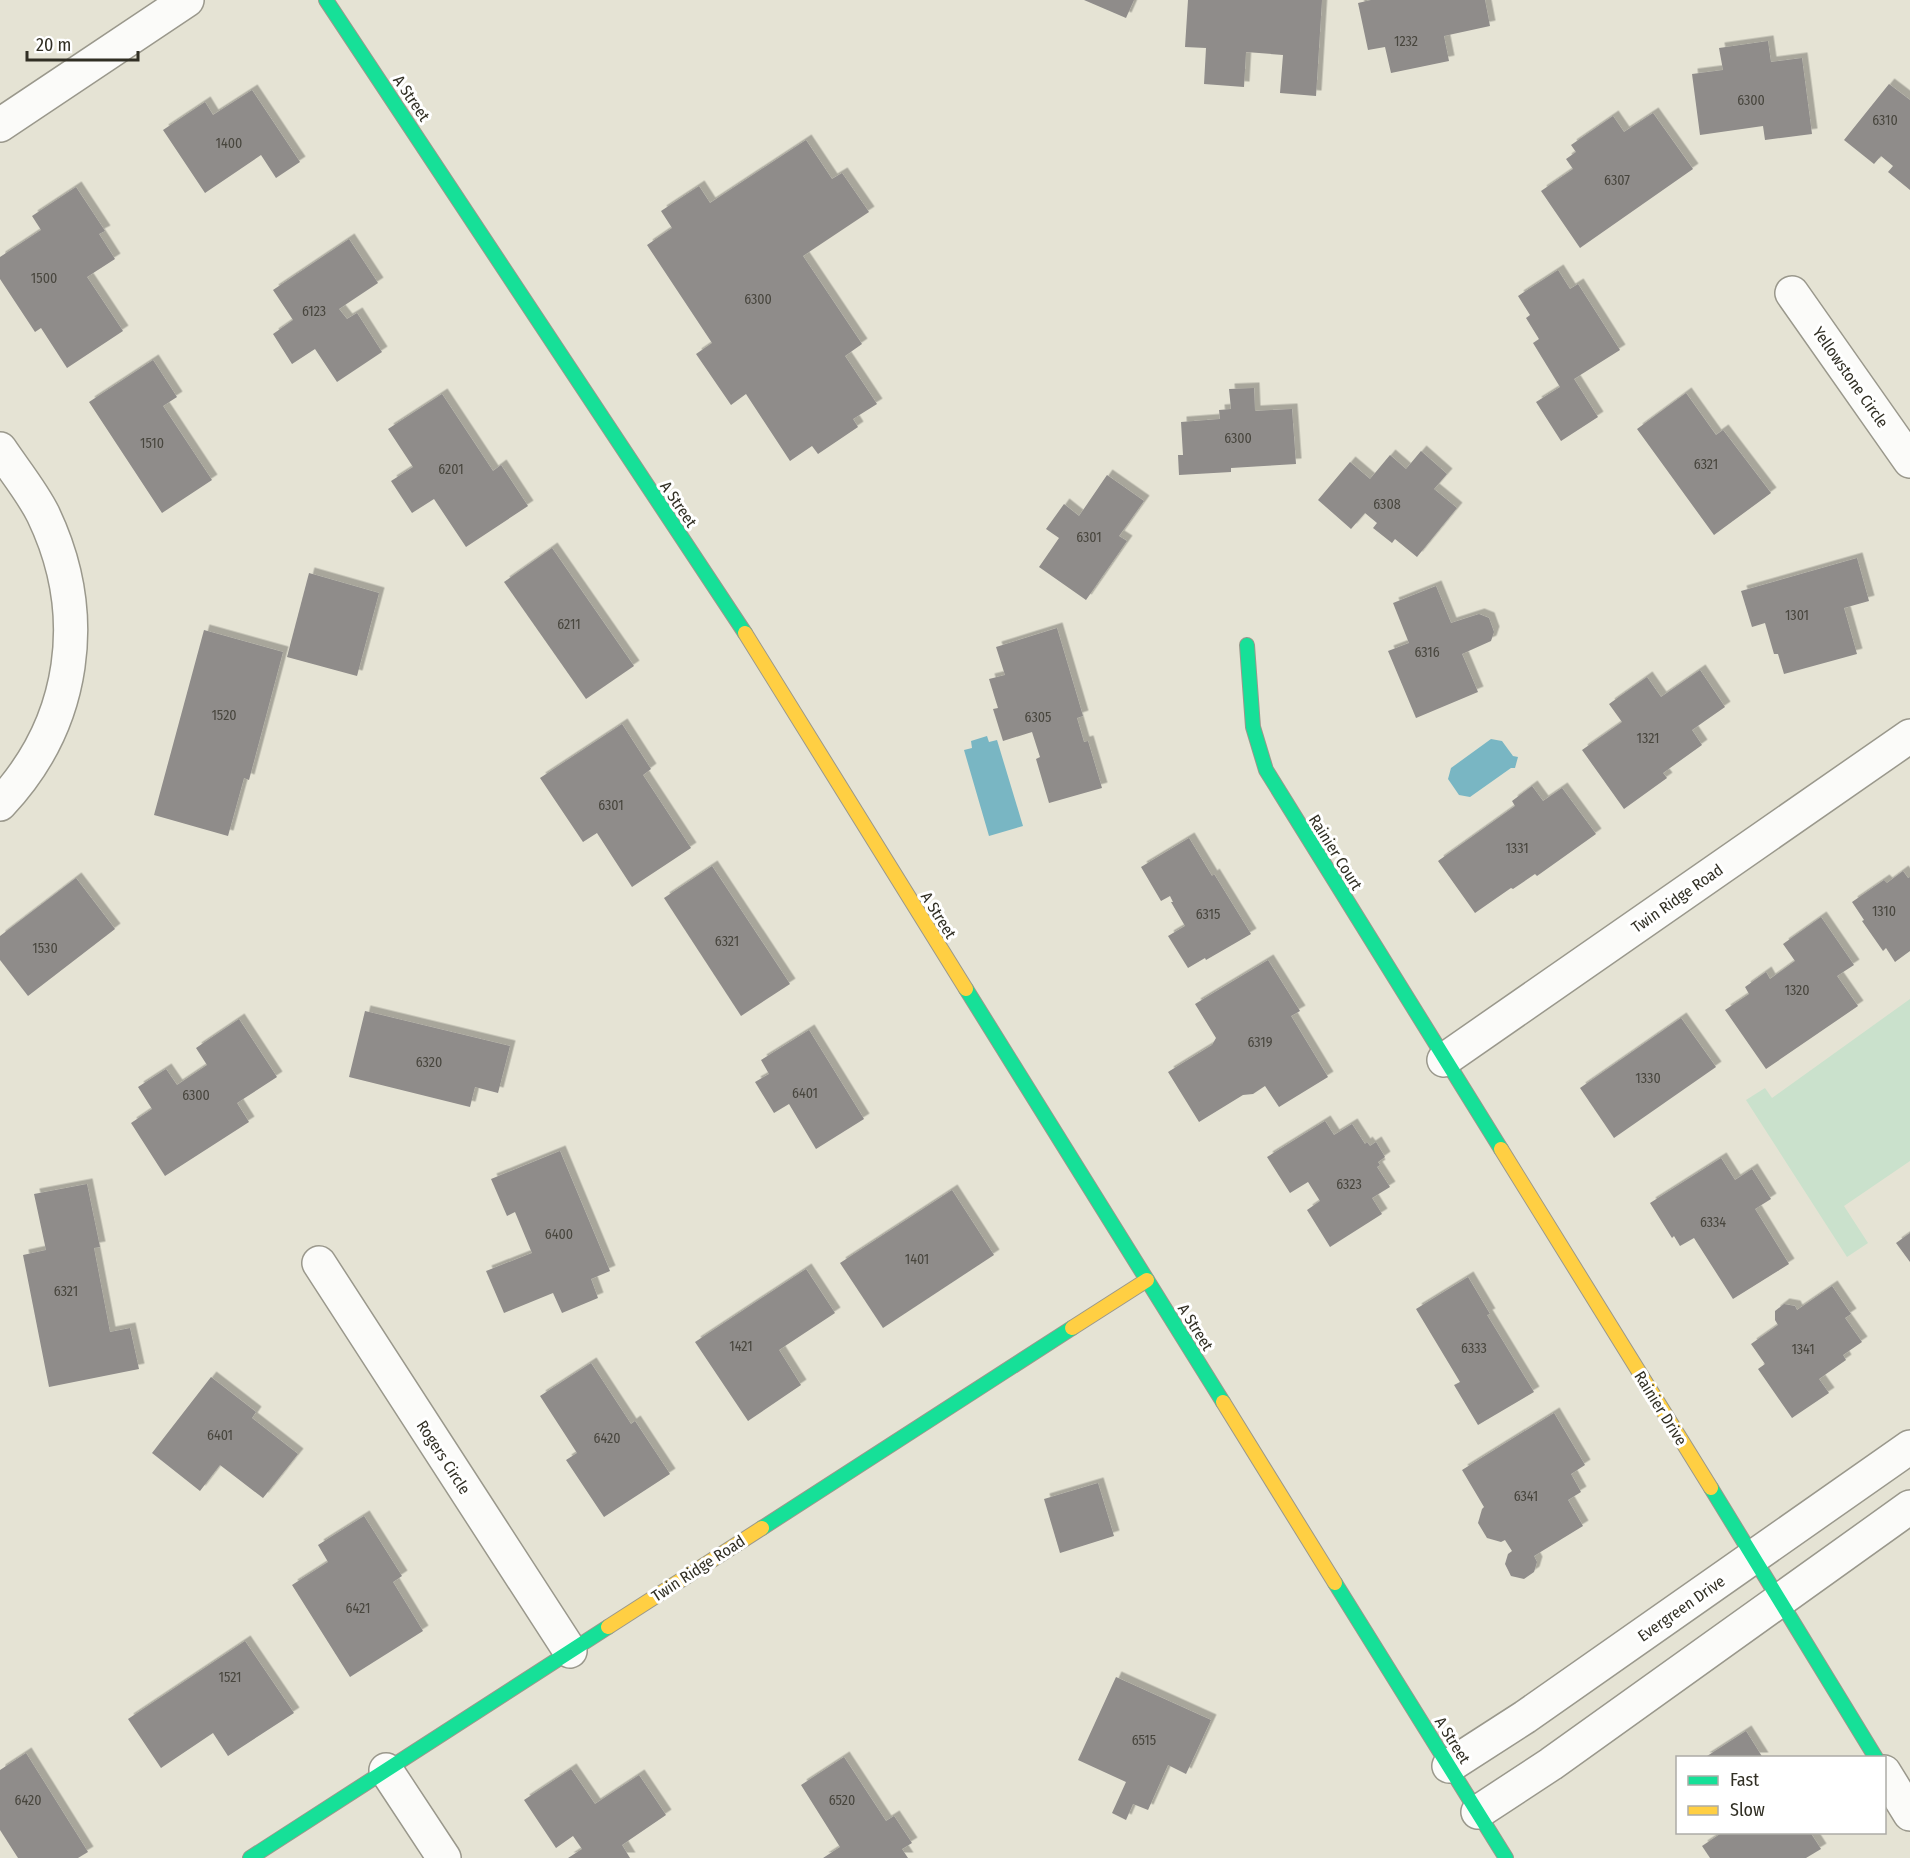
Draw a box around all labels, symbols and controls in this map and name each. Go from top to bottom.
scale bar [27,24,138,62]
house number: 1232 [1394,33,1418,50]
text: 20 m [36,34,71,56]
street label: A Street [389,72,434,126]
house number: 6300 [1737,92,1765,109]
house number: 6310 [1872,112,1898,129]
house number: 1400 [216,135,242,152]
house number: 6307 [1604,172,1630,189]
house number: 1500 [31,270,57,287]
house number: 6300 [744,291,772,308]
house number: 6123 [302,303,326,320]
street label: Yellowstone Circle [1809,323,1892,431]
house number: 6300 [1224,430,1252,447]
house number: 1510 [140,435,164,452]
house number: 6321 [1694,456,1718,473]
house number: 6201 [438,461,464,478]
street label: A Street [656,478,701,532]
house number: 6308 [1373,496,1401,513]
house number: 6301 [1076,529,1102,546]
house number: 1301 [1785,607,1809,624]
house number: 6211 [557,616,581,633]
house number: 6316 [1414,644,1440,661]
house number: 1520 [211,707,237,724]
house number: 6305 [1025,709,1051,726]
house number: 1321 [1637,730,1660,747]
house number: 6301 [598,797,624,814]
street label: Rainier Court [1305,811,1367,894]
house number: 1331 [1505,840,1529,857]
street label: Twin Ridge Road [1628,860,1727,937]
street label: A Street [917,888,961,943]
house number: 1310 [1872,903,1896,920]
house number: 6315 [1196,906,1220,923]
house number: 6321 [715,933,739,950]
house number: 1530 [32,940,58,957]
house number: 1320 [1784,982,1810,999]
house number: 6319 [1247,1034,1273,1051]
house number: 6320 [416,1054,442,1071]
house number: 1330 [1635,1070,1661,1087]
house number: 6401 [792,1085,818,1102]
house number: 6300 [182,1087,210,1104]
house number: 6323 [1336,1176,1362,1193]
house number: 6334 [1700,1214,1726,1231]
house number: 6400 [545,1226,573,1243]
house number: 1401 [905,1251,929,1268]
house number: 6321 [54,1283,78,1300]
street label: A Street [1174,1300,1218,1355]
house number: 1421 [729,1338,753,1355]
house number: 6333 [1461,1340,1487,1357]
house number: 1341 [1791,1341,1815,1358]
street label: Rainier Drive [1630,1368,1691,1449]
street label: Rogers Circle [413,1417,475,1498]
house number: 6401 [207,1427,233,1444]
house number: 6420 [593,1430,621,1447]
house number: 6341 [1514,1488,1538,1505]
street label: Twin Ridge Road [648,1531,748,1606]
street label: Evergreen Drive [1634,1571,1729,1645]
house number: 6421 [346,1600,370,1617]
house number: 1521 [218,1669,242,1686]
street label: A Street [1431,1713,1475,1768]
house number: 6515 [1132,1732,1156,1749]
legend [1676,1756,1886,1834]
text: Fast [1730,1769,1759,1791]
house number: 6420 [14,1792,42,1809]
house number: 6520 [829,1792,855,1809]
text: Slow [1730,1799,1765,1821]

